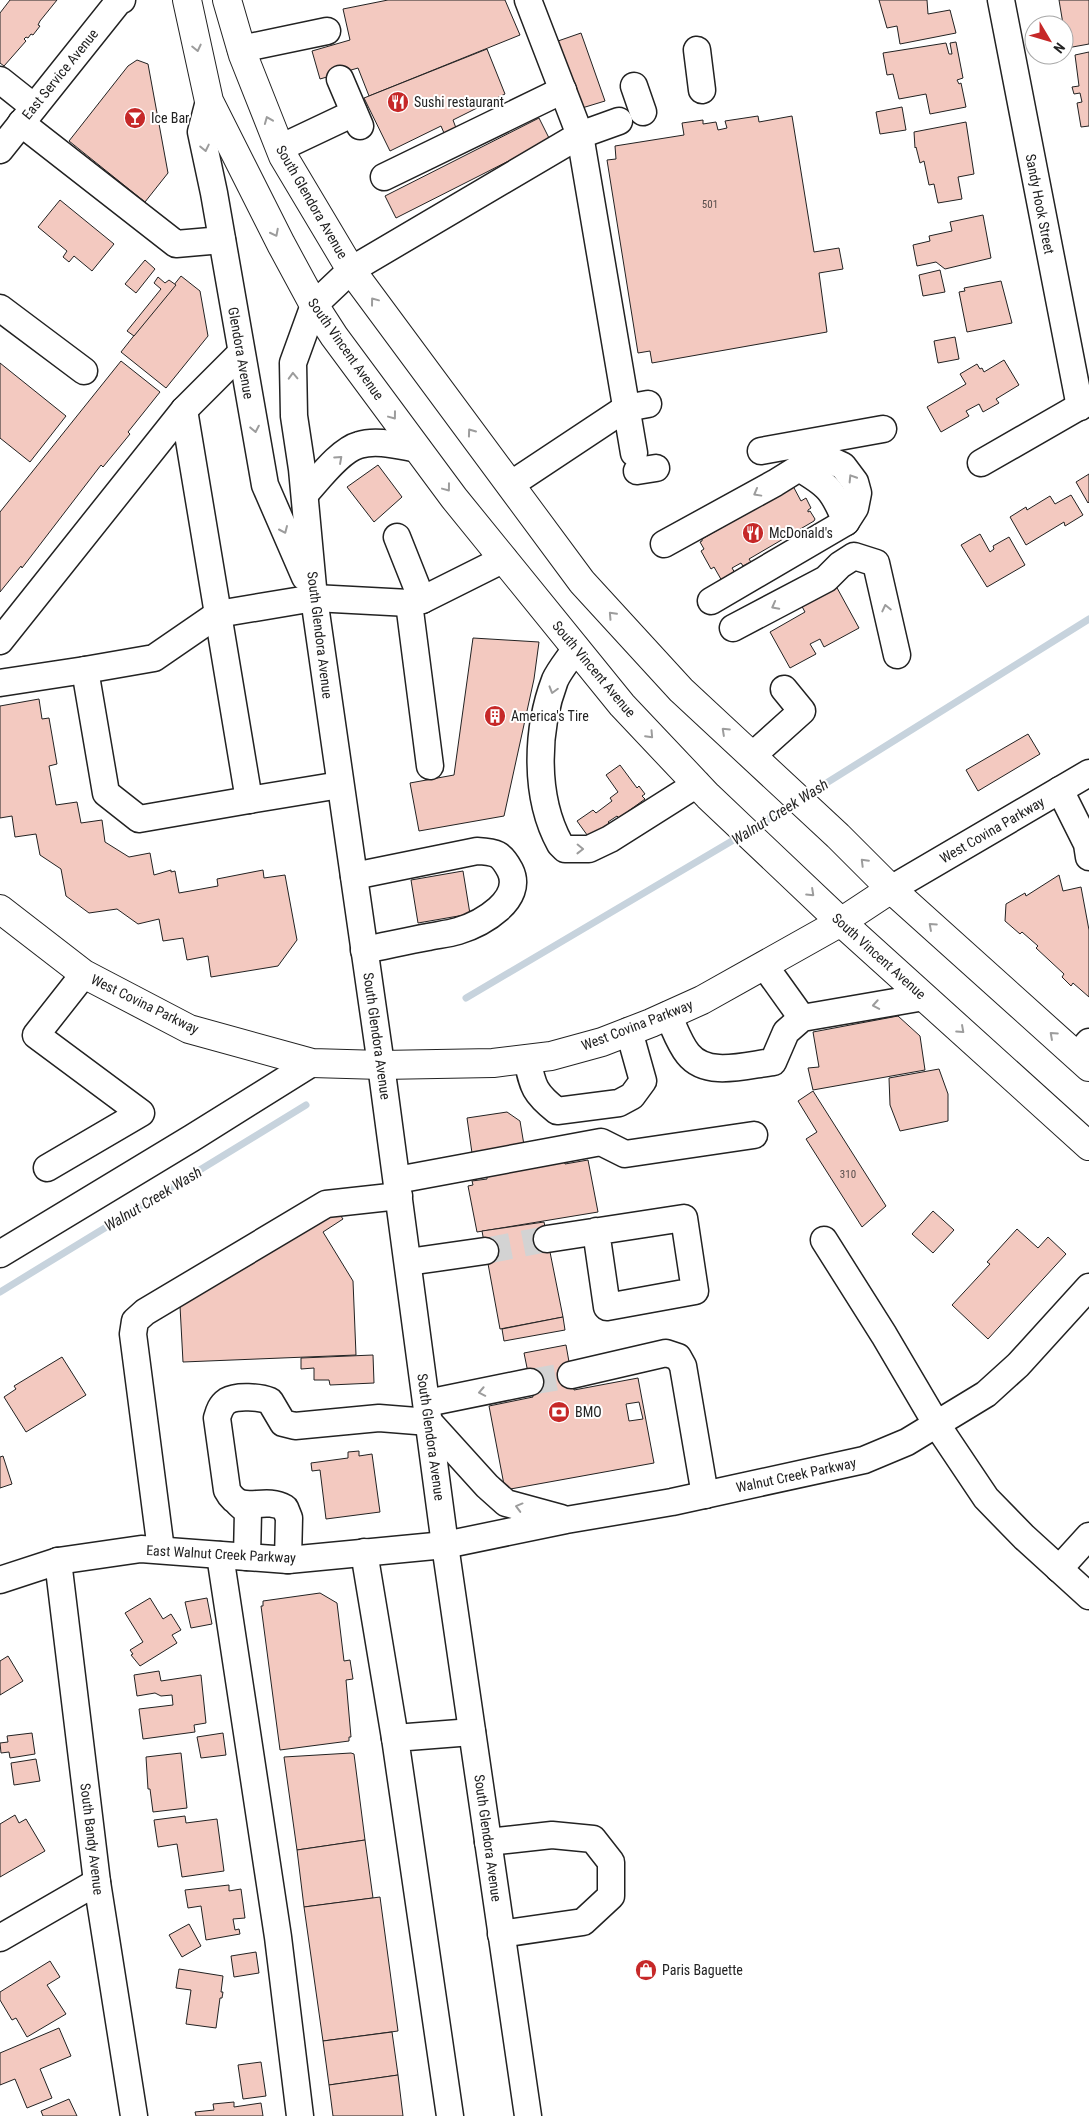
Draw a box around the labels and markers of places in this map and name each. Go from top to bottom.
restaurant icon: Sushi restaurant [386,90,410,114]
place label: Sushi restaurant [414,94,504,110]
bar icon: Ice Bar [123,106,147,130]
place label: Ice Bar [151,110,189,126]
restaurant icon: McDonald's [741,521,765,545]
place label: McDonald's [769,525,833,541]
building icon: America's Tire [483,704,507,728]
place label: America's Tire [511,708,589,724]
bank icon: BMO [547,1400,571,1424]
place label: BMO [575,1404,602,1420]
shop icon: Paris Baguette [634,1958,658,1982]
place label: Paris Baguette [662,1962,743,1978]

